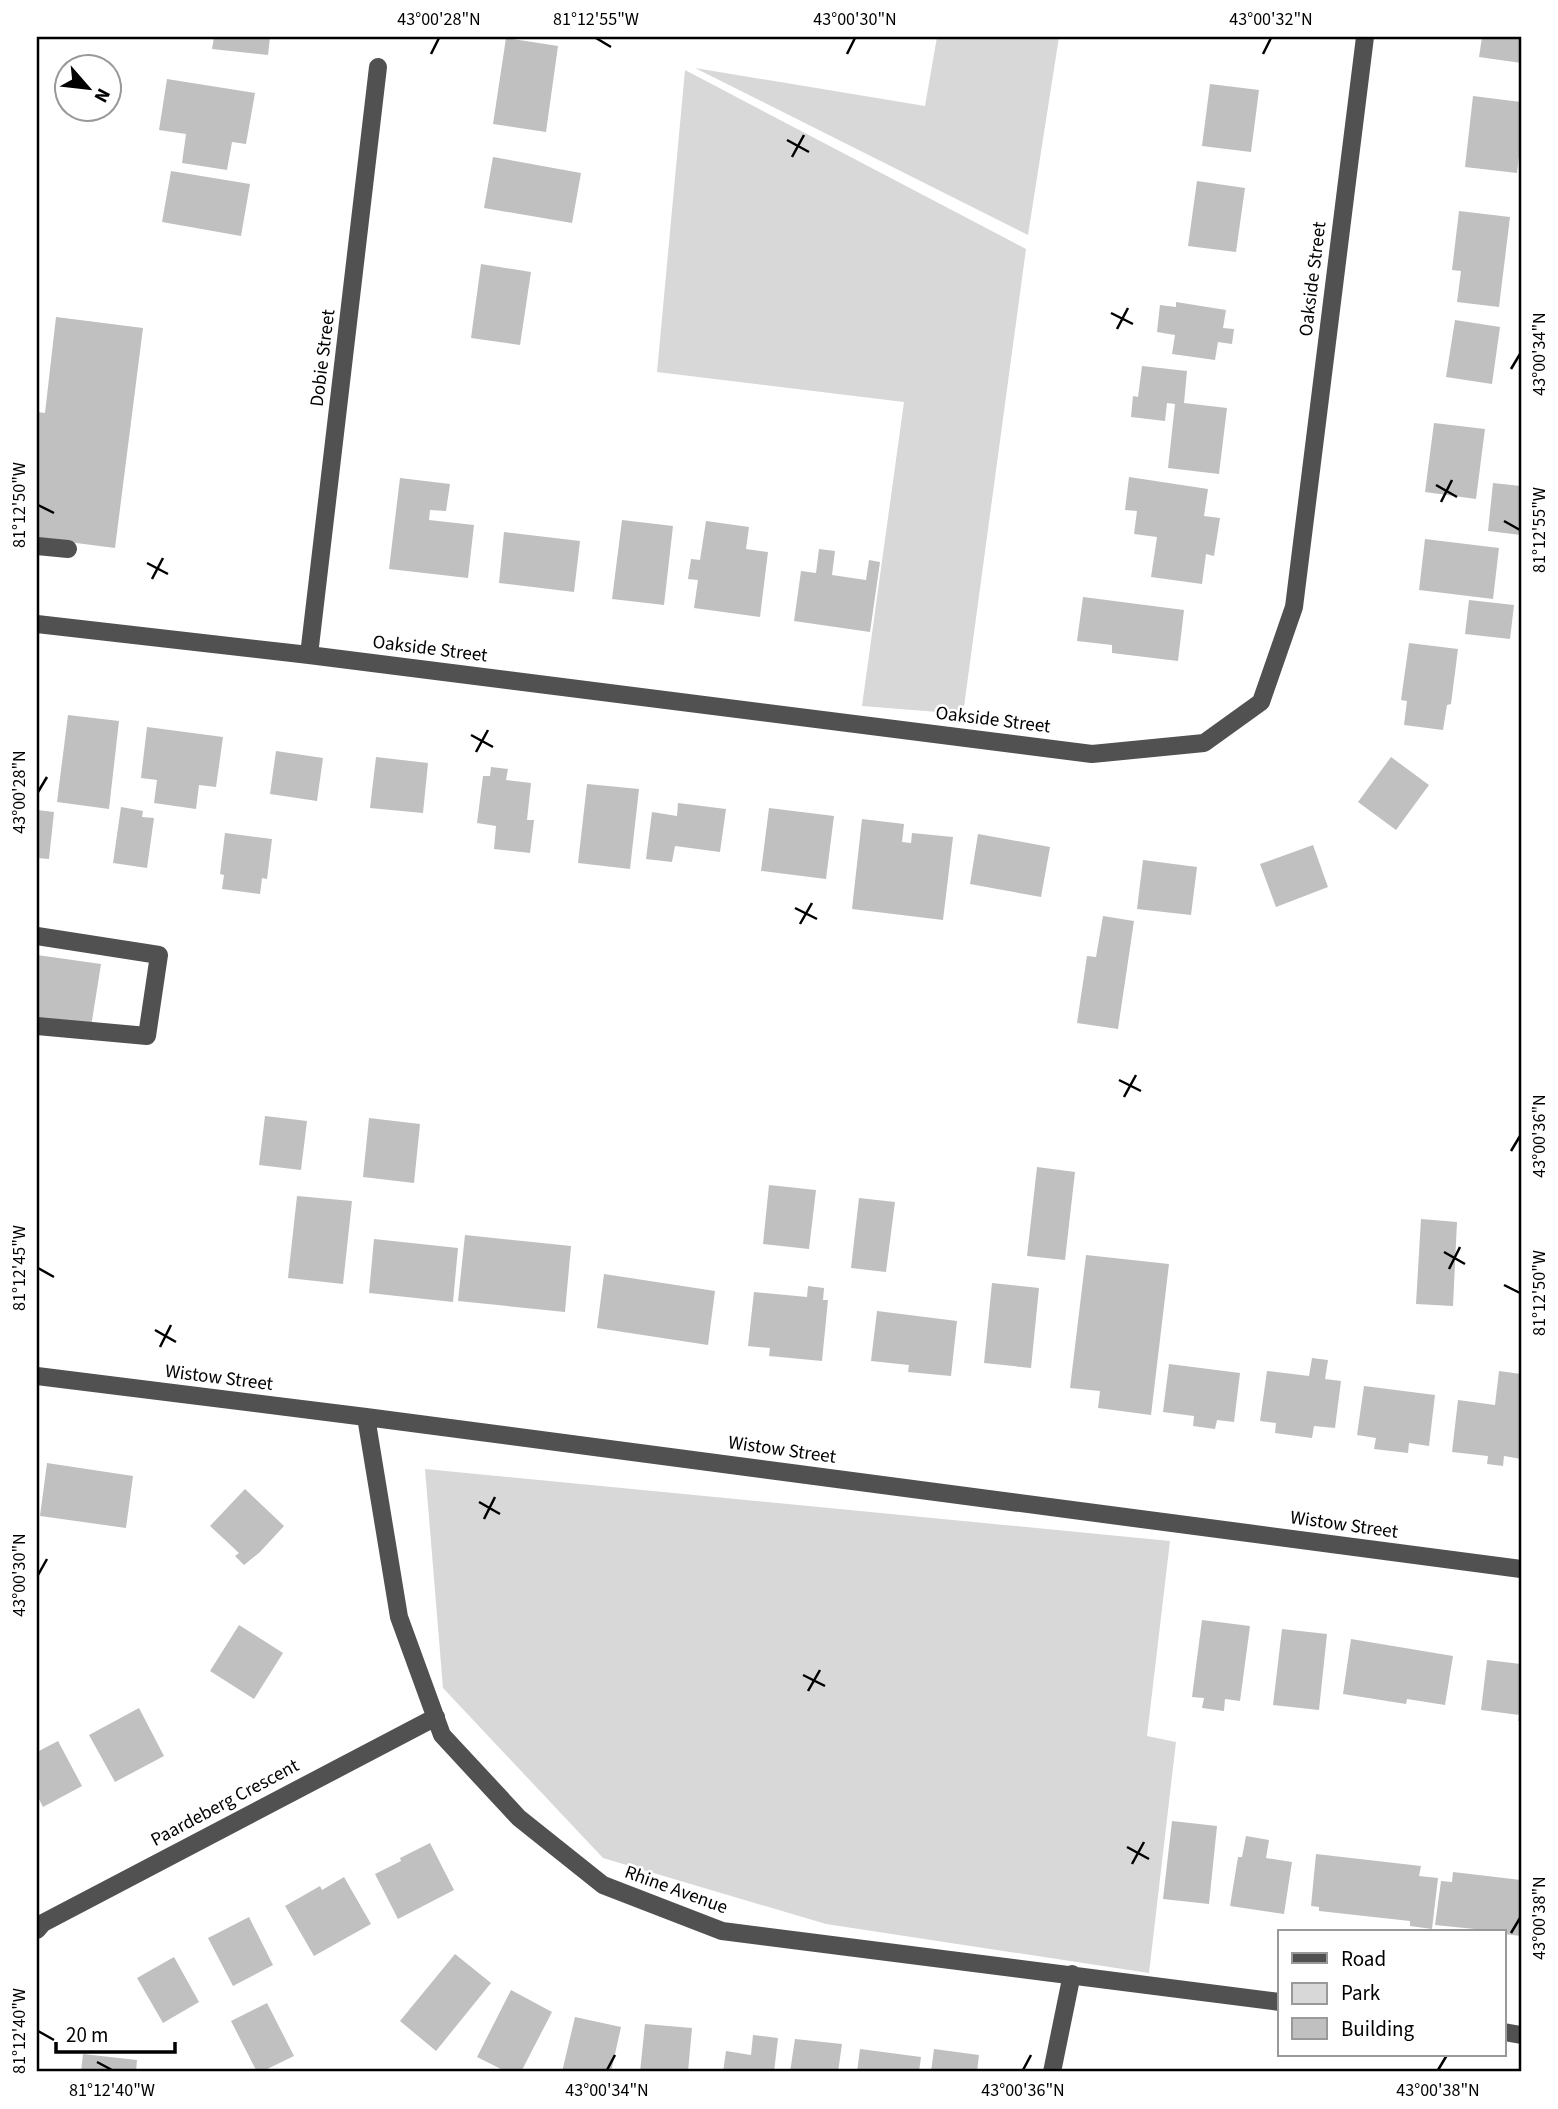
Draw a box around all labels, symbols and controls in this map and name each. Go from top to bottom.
text: 43°00'28"N [397,7,481,32]
text: 81°12'55"W [553,7,639,32]
text: 43°00'30"N [813,7,897,32]
text: 43°00'32"N [1229,7,1313,32]
north arrow [52,52,122,122]
text: N [87,83,117,107]
street label: Oakside Street [1293,219,1334,338]
street label: Dobie Street [304,307,342,408]
text: 43°00'34"N [1527,312,1552,396]
text: 81°12'50"W [7,462,32,548]
text: 81°12'55"W [1527,487,1552,573]
street label: Oakside Street [371,629,490,670]
street label: Oakside Street [934,700,1053,741]
text: 43°00'28"N [7,750,32,834]
text: 43°00'36"N [1527,1094,1552,1178]
text: 81°12'45"W [7,1225,32,1311]
text: 81°12'50"W [1527,1250,1552,1336]
street label: Wistow Street [163,1358,275,1398]
street label: Wistow Street [726,1429,838,1471]
street label: Wistow Street [1288,1504,1400,1546]
text: 43°00'30"N [7,1533,32,1617]
street label: Paardeberg Crescent [146,1752,304,1853]
street label: Rhine Avenue [621,1859,731,1921]
text: 43°00'38"N [1527,1876,1552,1960]
legend [1278,1930,1506,2056]
text: Road [1341,1944,1386,1974]
text: Park [1341,1978,1381,2008]
text: 81°12'40"W [7,1988,32,2074]
scale bar [56,2011,175,2055]
text: Building [1341,2014,1415,2044]
text: 20 m [66,2020,108,2050]
text: 81°12'40"W [69,2078,155,2103]
text: 43°00'34"N [565,2078,649,2103]
text: 43°00'36"N [981,2078,1065,2103]
text: 43°00'38"N [1396,2078,1480,2103]

